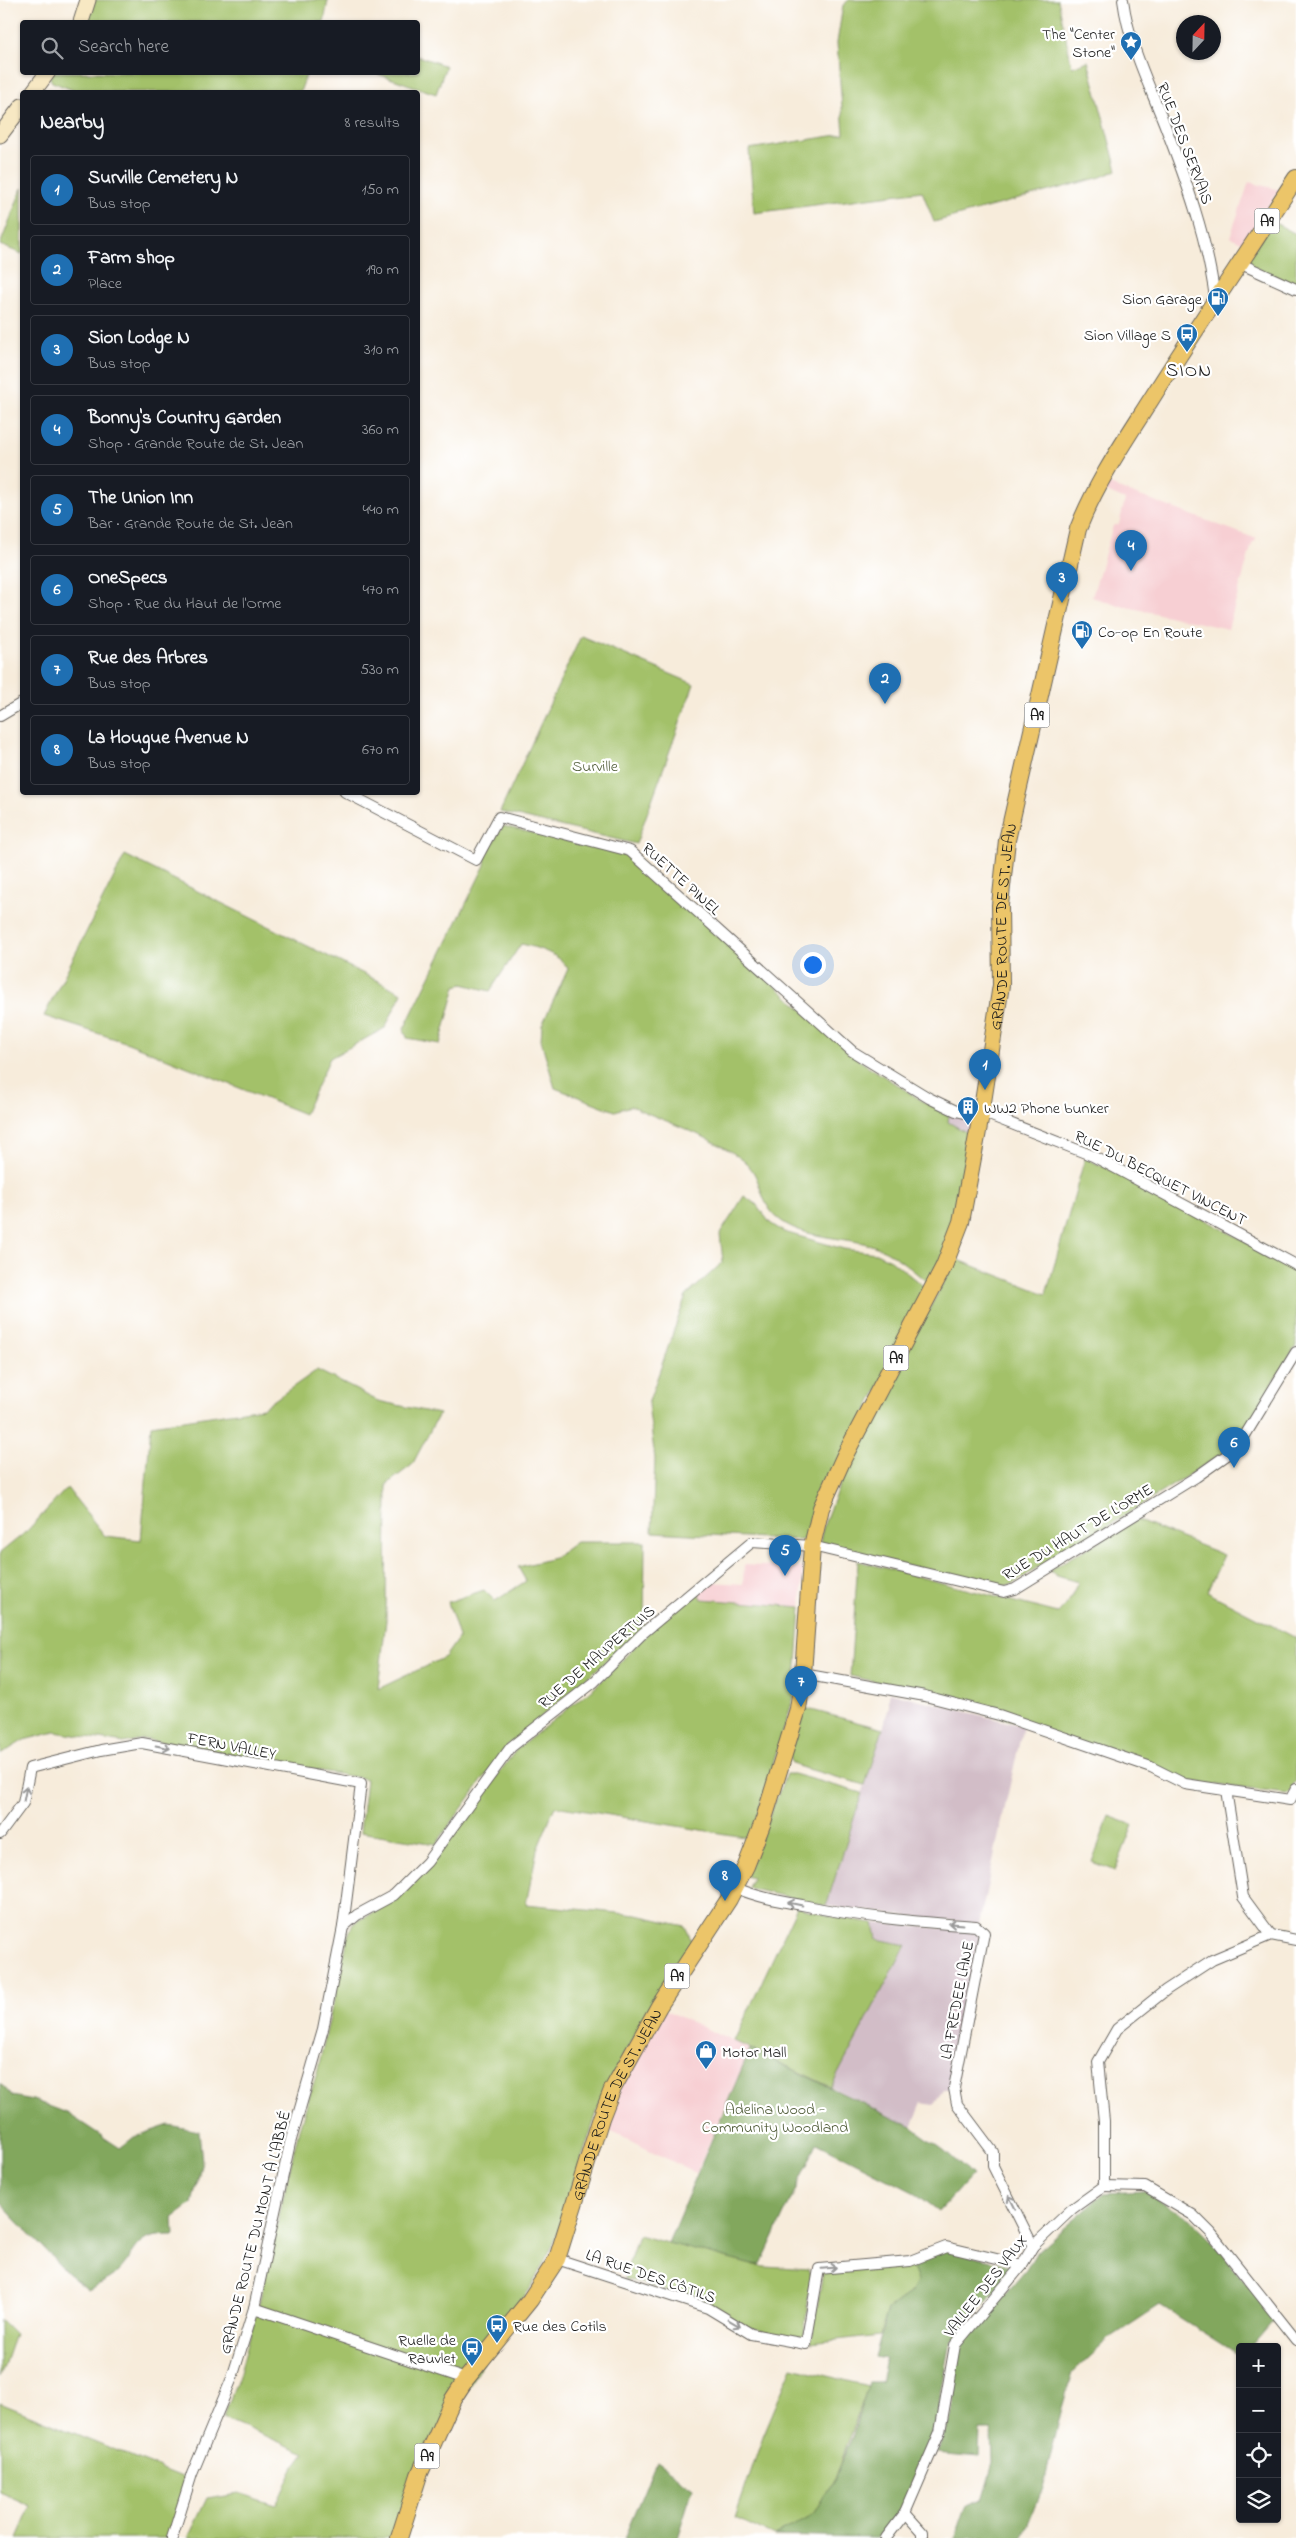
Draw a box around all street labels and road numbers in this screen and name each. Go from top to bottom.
street label: RUE DES SERVAIS [1150,79,1218,208]
road number: A9 [1254,208,1280,234]
road number: A9 [1024,702,1050,728]
street label: GRANDE ROUTE DE ST. JEAN [984,821,1025,1032]
street label: RUETTE PINEL [636,837,726,922]
street label: RUE DU BECQUET VINCENT [1070,1125,1251,1233]
road number: A9 [884,1346,908,1370]
street label: RUE DU HAUT DE L'ORME [998,1478,1158,1587]
street label: RUE DE MAUPERTUIS [534,1600,661,1715]
street label: FERN VALLEY [184,1726,279,1767]
street label: LA FREDEE LANE [935,1939,981,2062]
road number: A9 [664,1964,690,1988]
street label: GRANDE ROUTE DE ST. JEAN [566,2005,669,2204]
street label: GRANDE ROUTE DU MONT À L'ABBÉ [214,2108,298,2357]
street label: VALLEE DES VAUX [938,2230,1035,2344]
street label: LA RUE DES CÔTILS [582,2243,719,2310]
road number: A9 [414,2444,440,2468]

